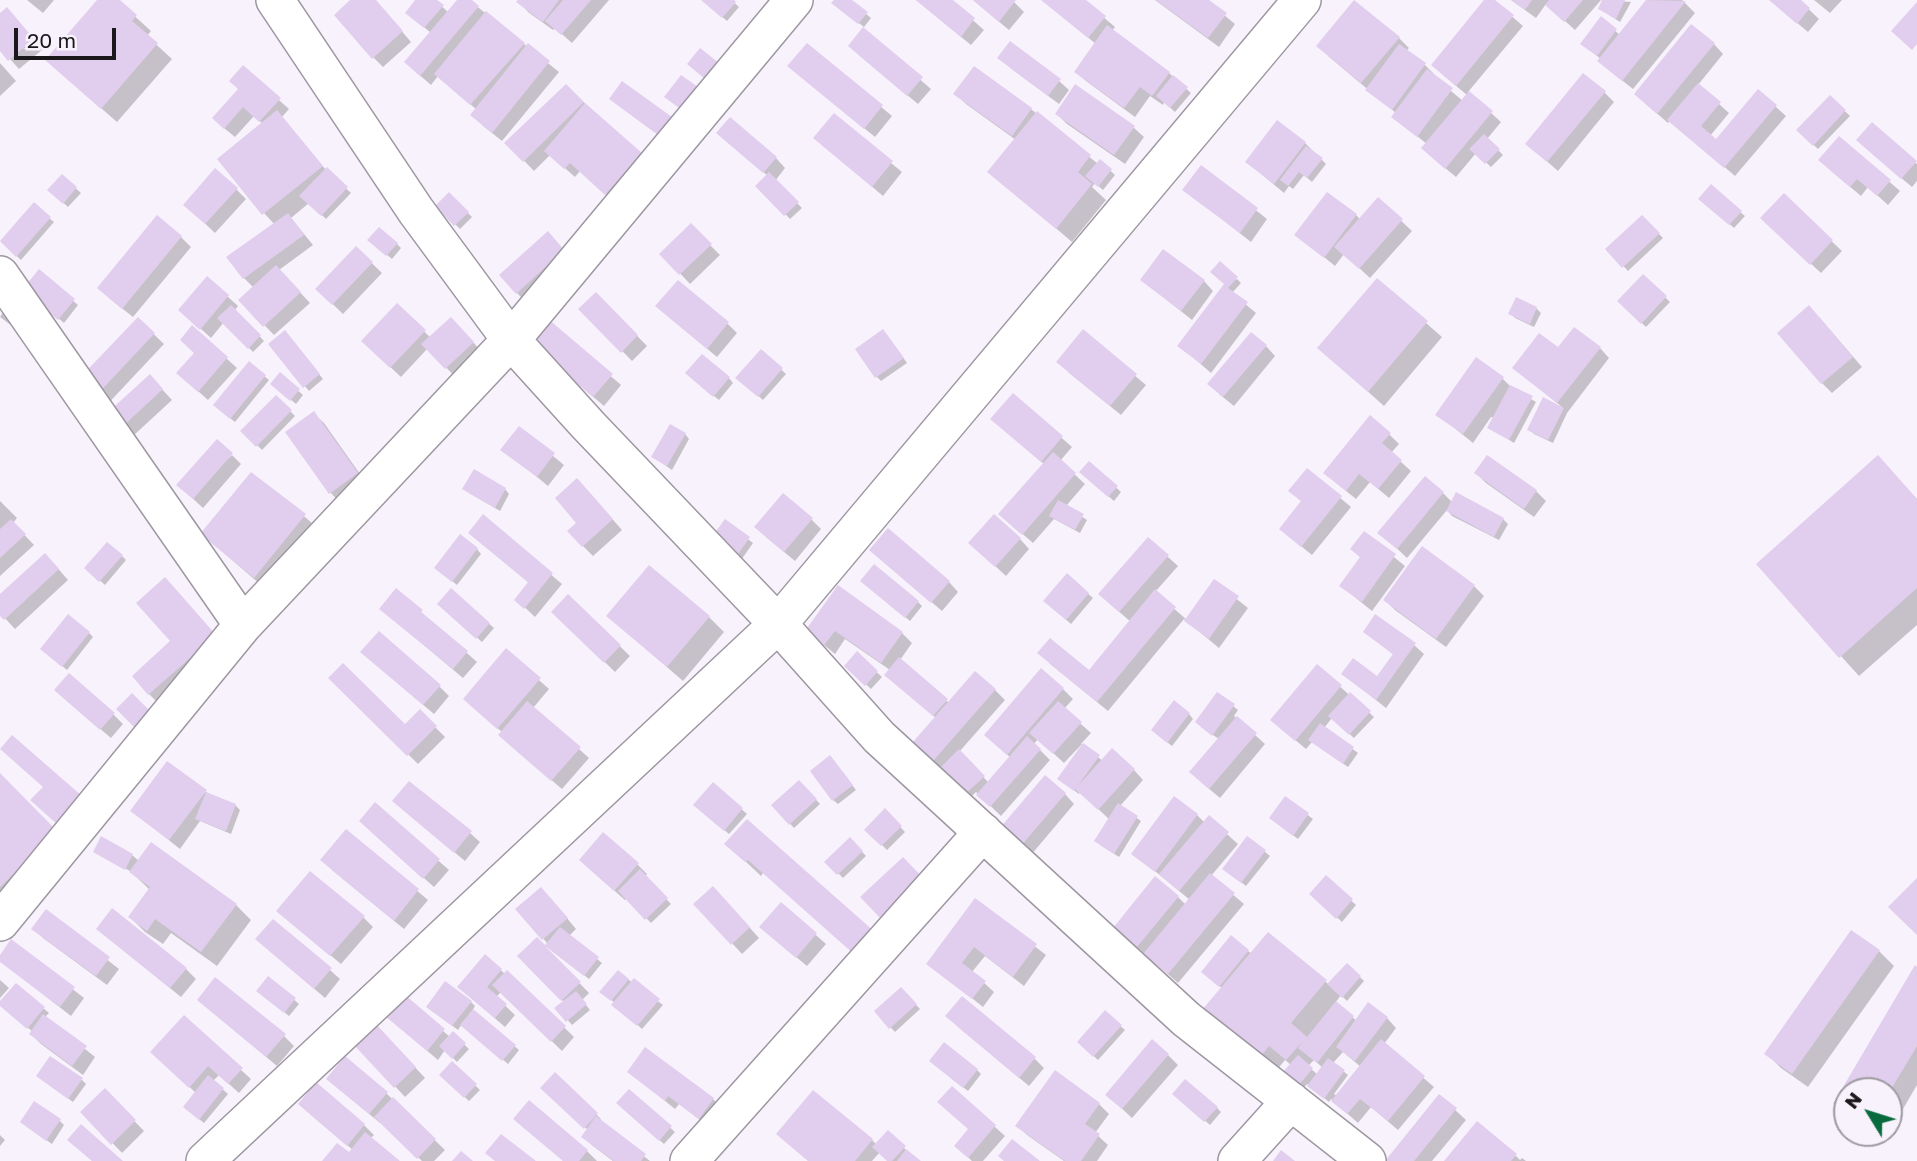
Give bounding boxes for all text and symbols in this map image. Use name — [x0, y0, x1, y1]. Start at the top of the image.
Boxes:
scale bar — [18, 14, 119, 58]
text: 20 m — [27, 27, 76, 53]
north arrow — [1833, 1077, 1903, 1147]
text: N — [1839, 1087, 1866, 1113]

